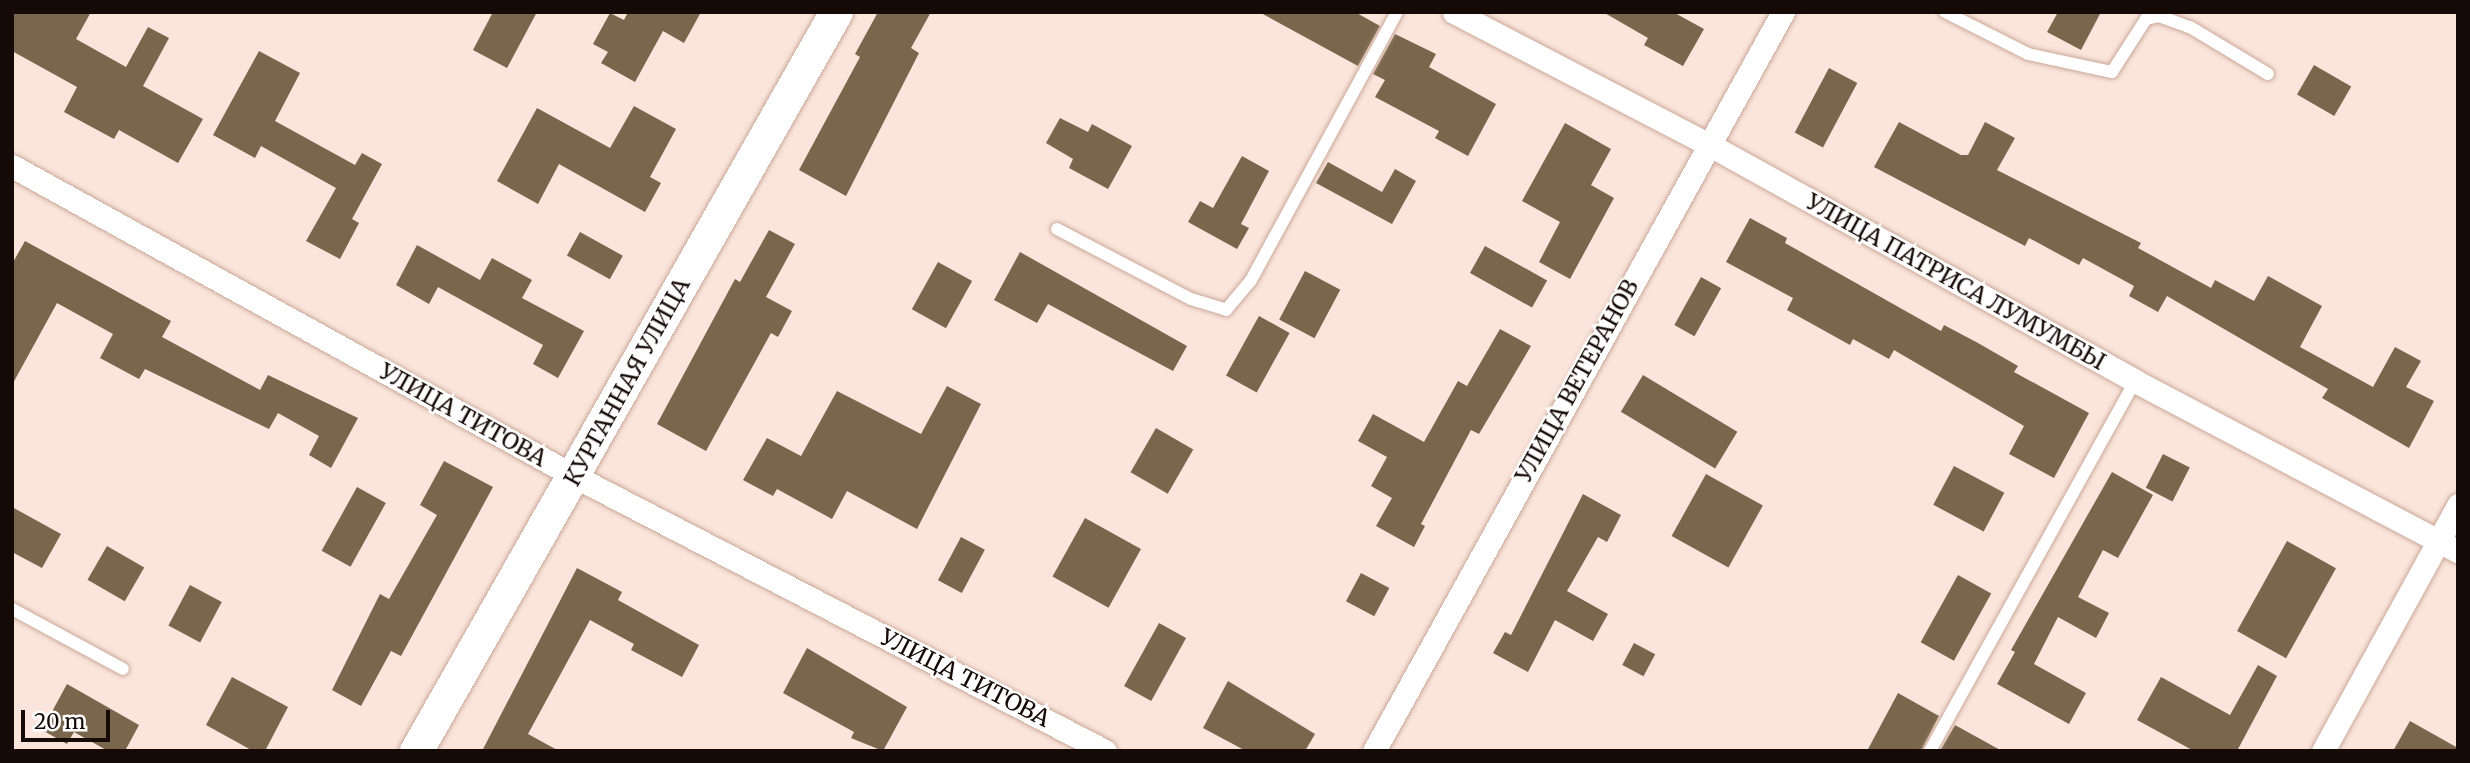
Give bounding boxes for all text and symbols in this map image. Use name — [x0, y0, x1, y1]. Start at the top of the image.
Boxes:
street label: УЛИЦА ПАТРИСА ЛУМУМБЫ — [1801, 188, 2111, 376]
street label: КУРГАННАЯ УЛИЦА — [558, 273, 696, 491]
street label: УЛИЦА ВЕТЕРАНОВ — [1510, 275, 1644, 487]
street label: УЛИЦА ТИТОВА — [375, 358, 551, 472]
street label: УЛИЦА ТИТОВА — [875, 623, 1055, 733]
scale bar — [24, 696, 114, 740]
text: 20 m — [34, 708, 85, 735]

